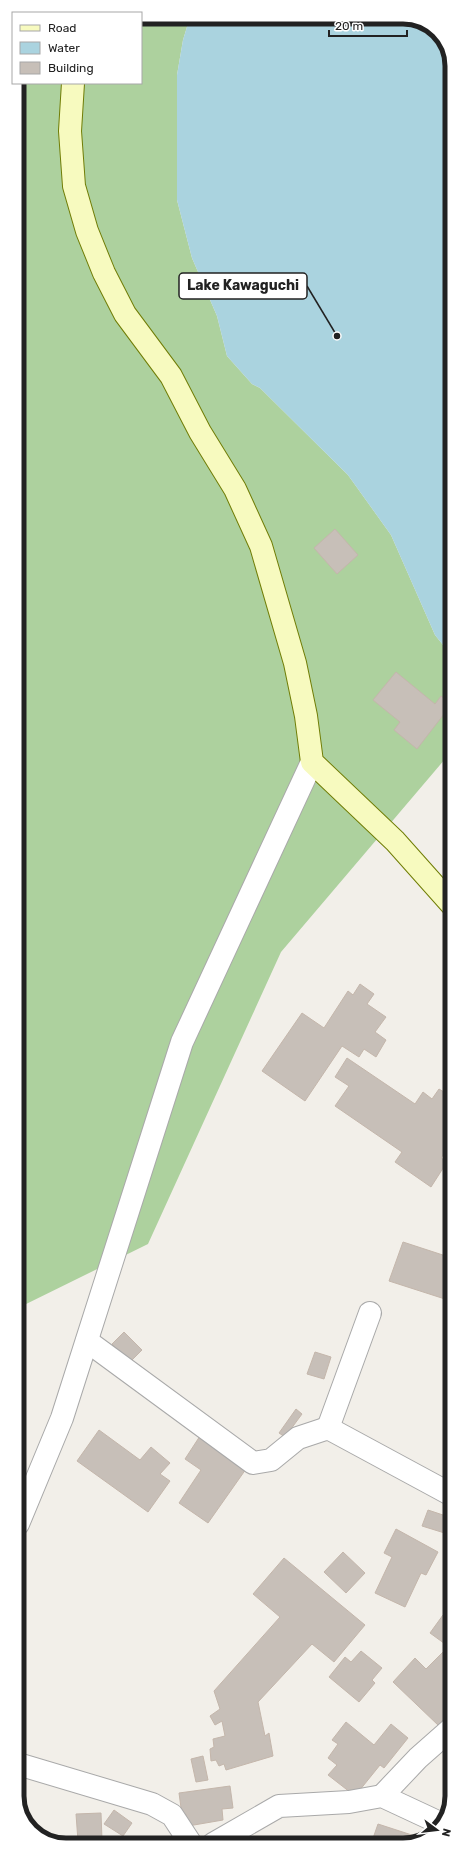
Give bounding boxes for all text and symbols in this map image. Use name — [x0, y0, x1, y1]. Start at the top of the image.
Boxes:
legend — [12, 12, 142, 84]
scale bar — [329, 12, 407, 38]
text: 20 m — [335, 19, 363, 33]
text: Road — [48, 21, 76, 35]
text: Water — [48, 41, 80, 55]
text: Building — [48, 61, 94, 75]
callout: Lake Kawaguchi — [179, 273, 307, 299]
text: Lake Kawaguchi — [187, 277, 299, 294]
north arrow — [417, 1810, 457, 1850]
text: N — [439, 1827, 453, 1838]

